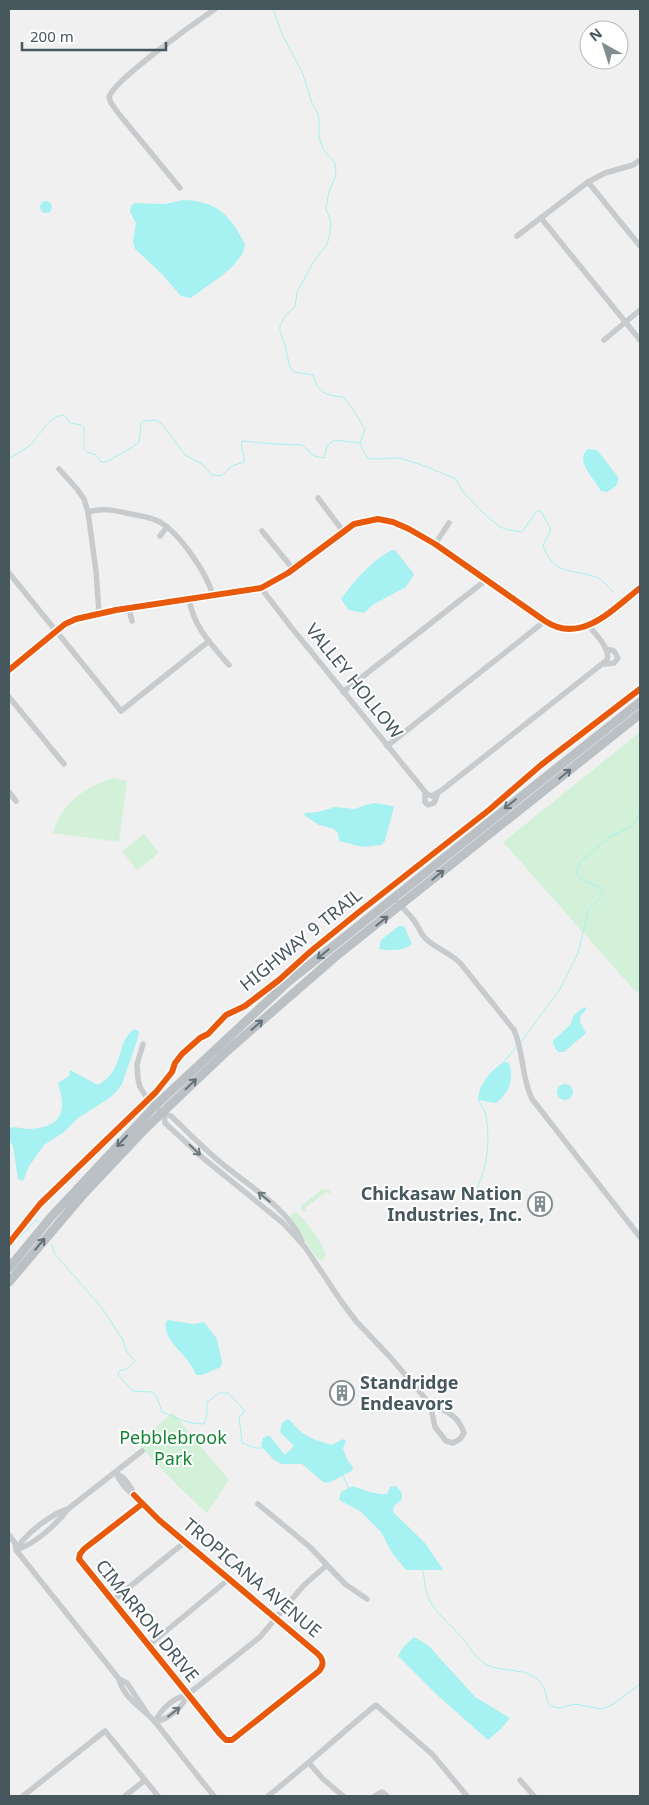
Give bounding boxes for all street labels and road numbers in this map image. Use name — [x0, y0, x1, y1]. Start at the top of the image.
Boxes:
street label: VALLEY HOLLOW — [301, 618, 409, 743]
street label: HIGHWAY 9 TRAIL — [234, 883, 366, 996]
street label: TROPICANA AVENUE — [178, 1512, 327, 1642]
street label: CIMARRON DRIVE — [91, 1554, 205, 1687]

